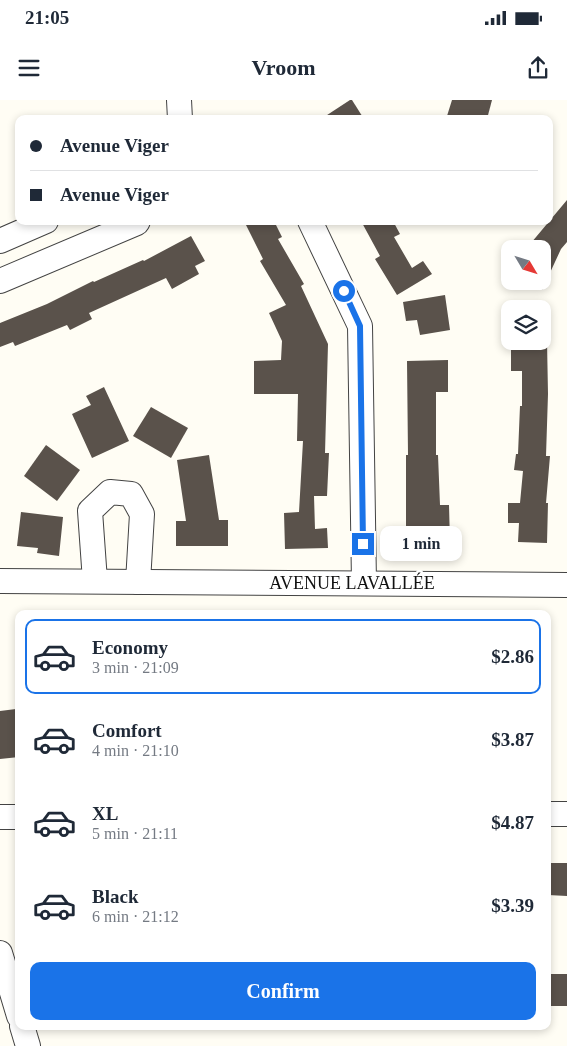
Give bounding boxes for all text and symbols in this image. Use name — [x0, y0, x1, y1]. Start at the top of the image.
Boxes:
text: 21:05 — [25, 7, 69, 28]
icon: menu — [15, 54, 43, 82]
icon: share — [524, 54, 552, 82]
text: Vroom — [252, 55, 315, 80]
text: Avenue Viger — [60, 135, 169, 156]
text: Avenue Viger — [60, 184, 169, 205]
north arrow — [501, 240, 551, 290]
map controls — [501, 240, 551, 350]
route start — [333, 280, 355, 302]
button: layers — [501, 300, 551, 350]
callout: 1 min — [380, 526, 463, 562]
route end — [352, 533, 374, 555]
text: 1 min — [402, 535, 440, 552]
street label: AVENUE LAVALLÉE — [269, 572, 435, 593]
icon: car — [32, 634, 77, 679]
text: Economy — [92, 637, 168, 658]
text: $2.86 — [491, 646, 534, 667]
text: 3 min · 21:09 — [92, 659, 179, 676]
icon: car — [32, 717, 77, 762]
text: Comfort — [92, 720, 162, 741]
text: $3.87 — [491, 729, 534, 750]
text: 4 min · 21:10 — [92, 742, 179, 759]
icon: car — [32, 800, 77, 845]
text: XL — [92, 803, 118, 824]
text: $4.87 — [491, 812, 534, 833]
text: 5 min · 21:11 — [92, 825, 178, 842]
icon: car — [32, 883, 77, 928]
text: Black — [92, 886, 138, 907]
text: $3.39 — [491, 895, 534, 916]
text: 6 min · 21:12 — [92, 908, 179, 925]
button: Confirm — [30, 962, 536, 1020]

